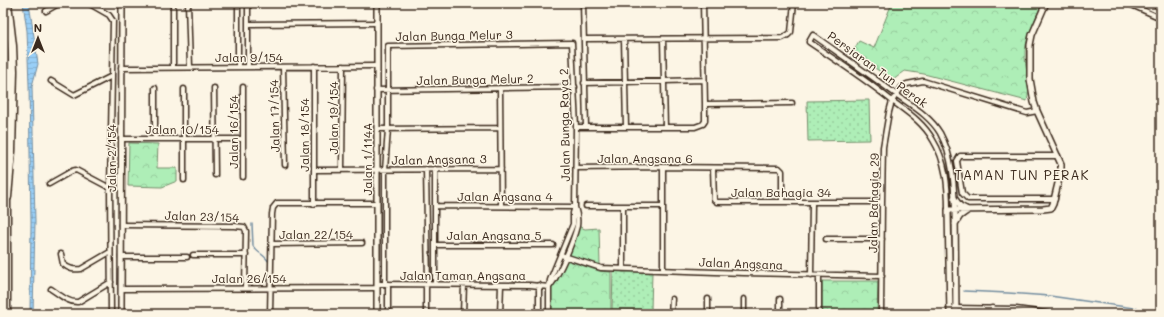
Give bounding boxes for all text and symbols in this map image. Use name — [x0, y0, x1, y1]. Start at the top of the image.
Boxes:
north arrow — [18, 18, 58, 58]
text: N — [34, 20, 42, 35]
street label: Jalan Bunga Melur 3 — [395, 26, 513, 44]
street label: Persiaran Tun Perak — [825, 27, 931, 111]
street label: Jalan 9/154 — [215, 49, 283, 65]
street label: Jalan Bunga Raya 2 — [555, 68, 573, 182]
street label: Jalan Bunga Melur 2 — [416, 70, 534, 88]
street label: Jalan 17/154 — [265, 79, 283, 153]
street label: Jalan 19/154 — [325, 81, 341, 155]
street label: Jalan 16/154 — [225, 95, 241, 169]
street label: Jalan 18/154 — [296, 98, 312, 172]
street label: Jalan 10/154 — [145, 121, 219, 137]
street label: Jalan 1/114A — [359, 123, 375, 195]
street label: Jalan 2/154 — [103, 124, 119, 192]
street label: Jalan Angsana 3 — [391, 150, 487, 168]
street label: Jalan Angsana 6 — [597, 150, 693, 166]
street label: Jalan Bahagia 29 — [864, 153, 882, 253]
district label: TAMAN TUN PERAK — [955, 166, 1089, 183]
street label: Jalan Bahagia 34 — [731, 184, 831, 200]
street label: Jalan Angsana 4 — [457, 188, 553, 204]
street label: Jalan 23/154 — [165, 207, 239, 225]
street label: Jalan 22/154 — [279, 226, 353, 242]
street label: Jalan Angsana 5 — [446, 227, 542, 243]
street label: Jalan Angsana — [699, 254, 783, 272]
street label: Jalan Taman Angsana — [400, 267, 526, 283]
street label: Jalan 26/154 — [212, 270, 286, 286]

